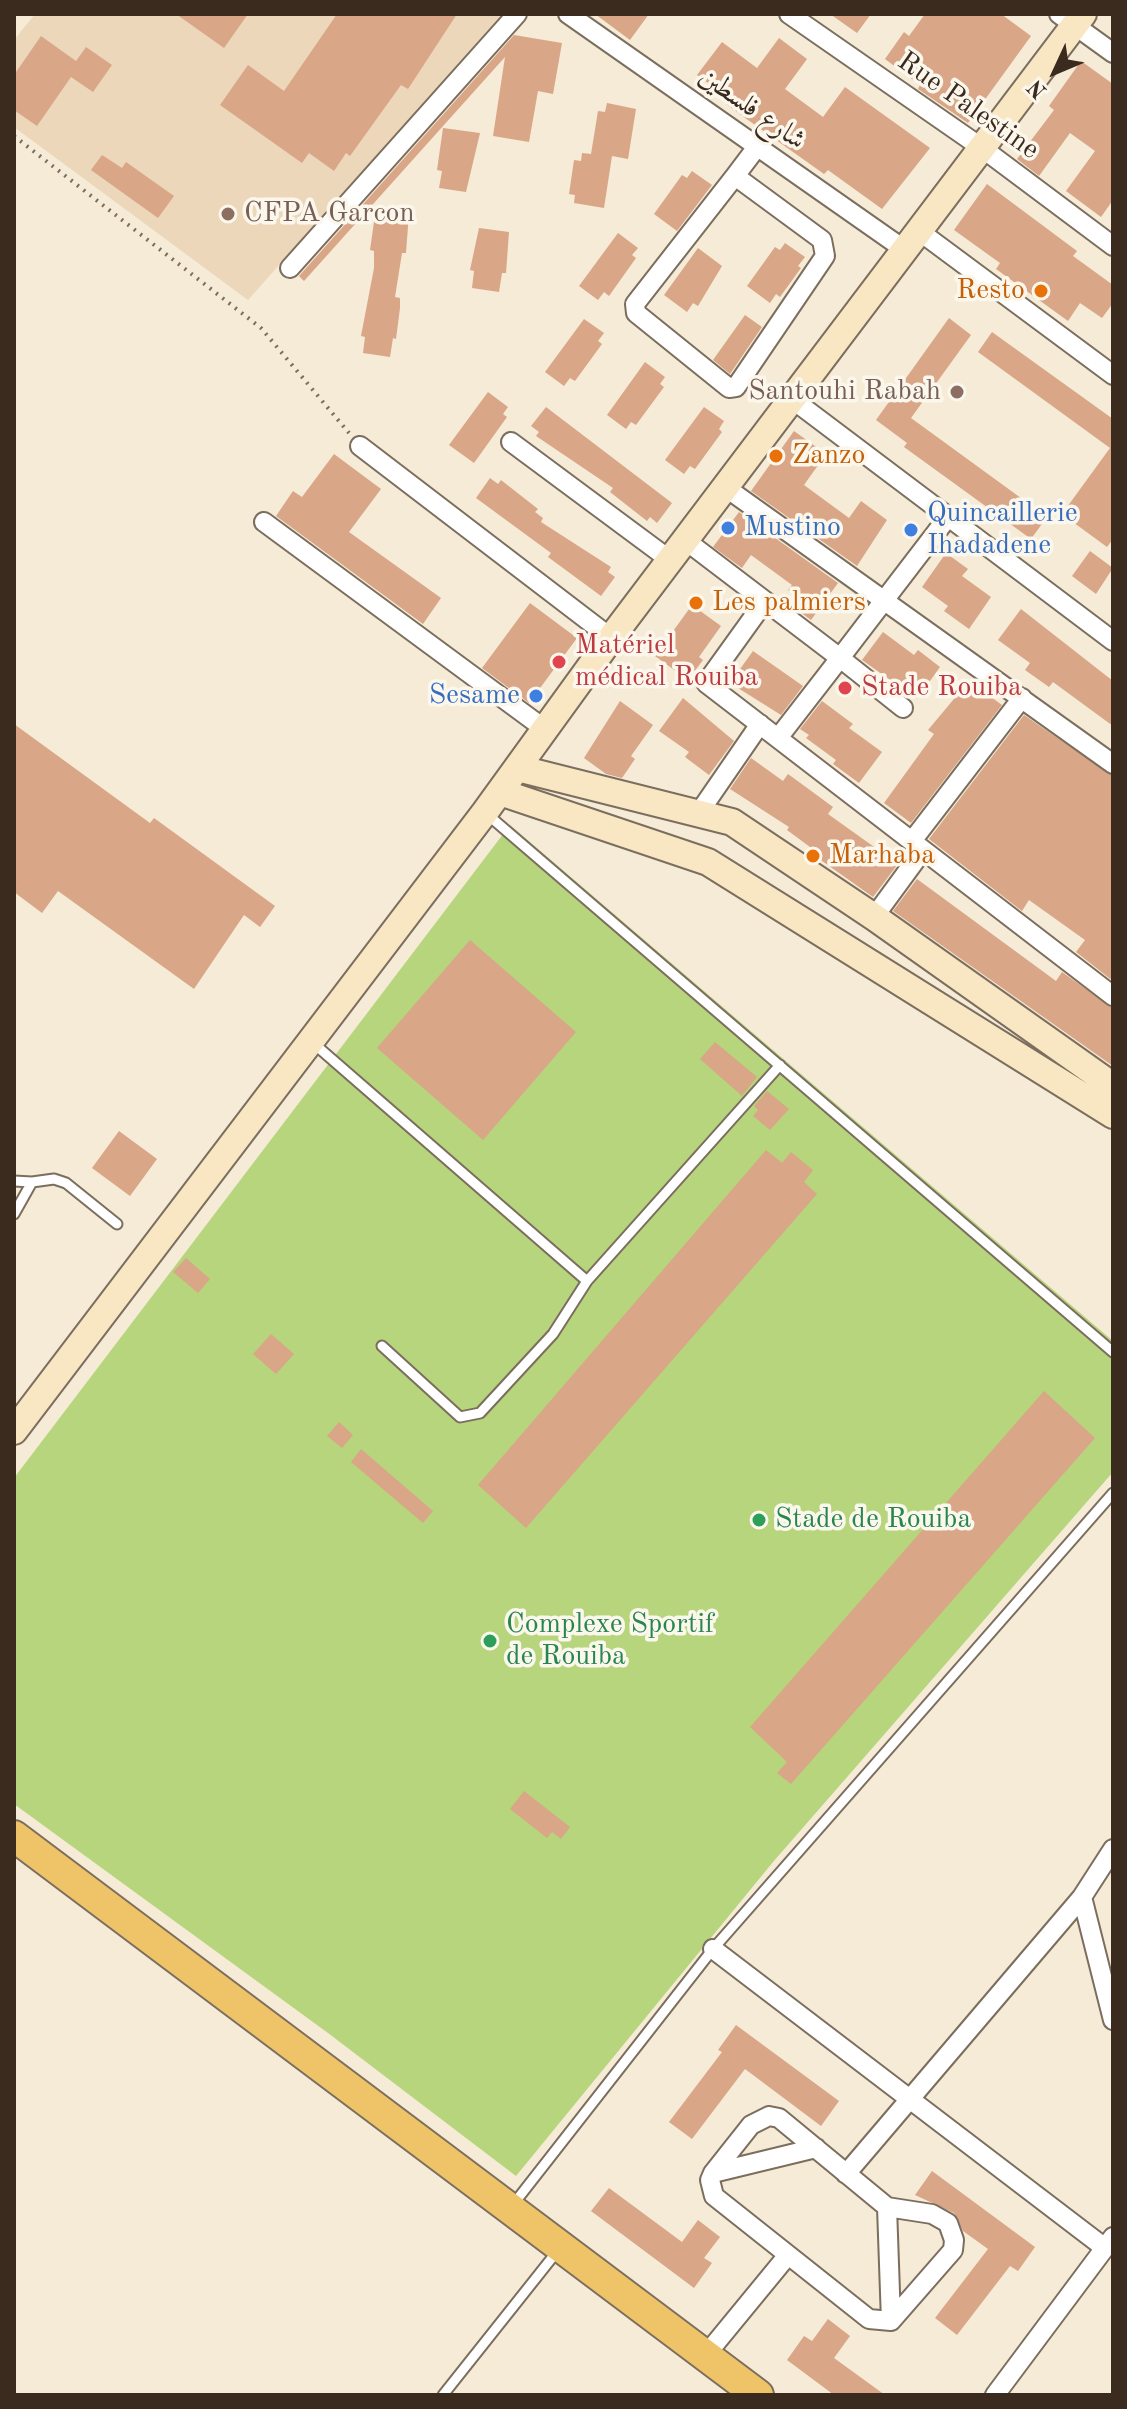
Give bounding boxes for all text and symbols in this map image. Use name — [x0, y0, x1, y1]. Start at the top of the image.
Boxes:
north arrow — [1015, 32, 1095, 112]
street label: Rue Palestine — [891, 45, 1045, 167]
street label: شارع فلسطين — [692, 60, 812, 158]
text: N — [1024, 75, 1051, 102]
place label: CFPA Garcon — [244, 197, 415, 231]
marker: CFPA Garcon — [219, 205, 237, 223]
place label: Resto — [956, 274, 1025, 308]
marker: Resto — [1032, 282, 1050, 300]
place label: Santouhi Rabah — [748, 375, 941, 409]
marker: Santouhi Rabah — [948, 383, 966, 401]
place label: Zanzo — [792, 439, 865, 473]
marker: Zanzo — [767, 447, 785, 465]
place label: Quincaillerie Ihadadene — [927, 497, 1078, 563]
place label: Mustino — [744, 511, 841, 545]
marker: Mustino — [719, 519, 737, 537]
marker: Quincaillerie Ihadadene — [902, 521, 920, 539]
place label: Les palmiers — [712, 586, 866, 620]
marker: Les palmiers — [687, 594, 705, 612]
place label: Matériel médical Rouiba — [575, 629, 758, 695]
marker: Matériel médical Rouiba — [550, 653, 568, 671]
place label: Stade Rouiba — [861, 671, 1022, 705]
place label: Sesame — [429, 679, 520, 713]
marker: Stade Rouiba — [836, 679, 854, 697]
marker: Sesame — [527, 687, 545, 705]
place label: Marhaba — [829, 839, 935, 873]
marker: Marhaba — [804, 847, 822, 865]
place label: Stade de Rouiba — [775, 1503, 971, 1537]
marker: Stade de Rouiba — [750, 1511, 768, 1529]
place label: Complexe Sportif de Rouiba — [506, 1608, 714, 1674]
marker: Complexe Sportif de Rouiba — [481, 1632, 499, 1650]

